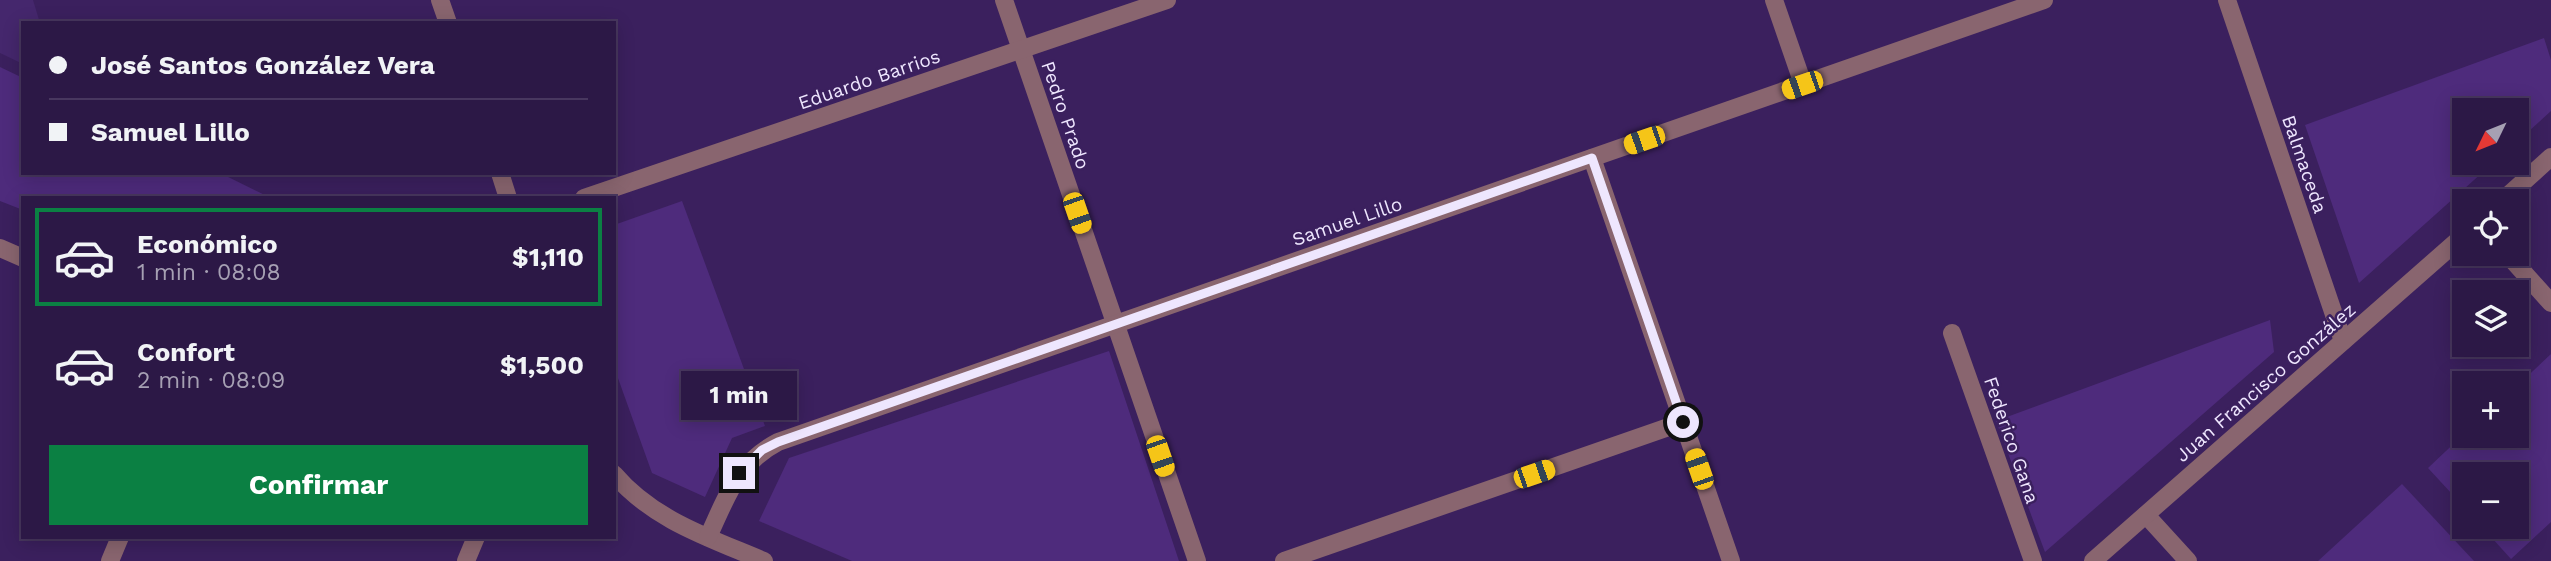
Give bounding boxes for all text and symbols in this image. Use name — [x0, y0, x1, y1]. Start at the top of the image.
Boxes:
street label: Eduardo Barrios — [795, 44, 943, 115]
text: José Santos González Vera — [91, 50, 435, 80]
street label: Pedro Prado — [1036, 58, 1095, 172]
car — [1779, 68, 1826, 102]
north arrow — [2452, 98, 2529, 175]
map controls — [2452, 98, 2529, 539]
street label: Balmaceda — [2277, 112, 2332, 216]
text: Samuel Lillo — [91, 117, 250, 147]
car — [1621, 123, 1668, 157]
button: locate — [2452, 189, 2529, 266]
car — [1061, 190, 1094, 236]
street label: Samuel Lillo — [1289, 192, 1405, 251]
icon: car — [53, 226, 116, 289]
text: Económico — [137, 229, 278, 259]
text: $1,110 — [512, 242, 584, 272]
text: 1 min · 08:08 — [137, 259, 281, 286]
button: layers — [2452, 280, 2529, 357]
street label: Juan Francisco González — [2171, 298, 2360, 467]
icon: car — [53, 334, 116, 397]
text: Confort — [137, 337, 235, 367]
text: $1,500 — [500, 350, 584, 380]
text: 2 min · 08:09 — [137, 367, 285, 394]
button: + — [2452, 371, 2529, 448]
callout: 1 min — [681, 372, 797, 420]
street label: Federico Gana — [1979, 374, 2044, 507]
text: 1 min — [709, 382, 769, 409]
route start — [1667, 406, 1699, 438]
car — [1144, 433, 1177, 479]
button: Confirmar — [49, 445, 588, 525]
car — [1683, 446, 1716, 492]
route end — [723, 457, 755, 489]
car — [1511, 457, 1558, 491]
button: − — [2452, 462, 2529, 539]

